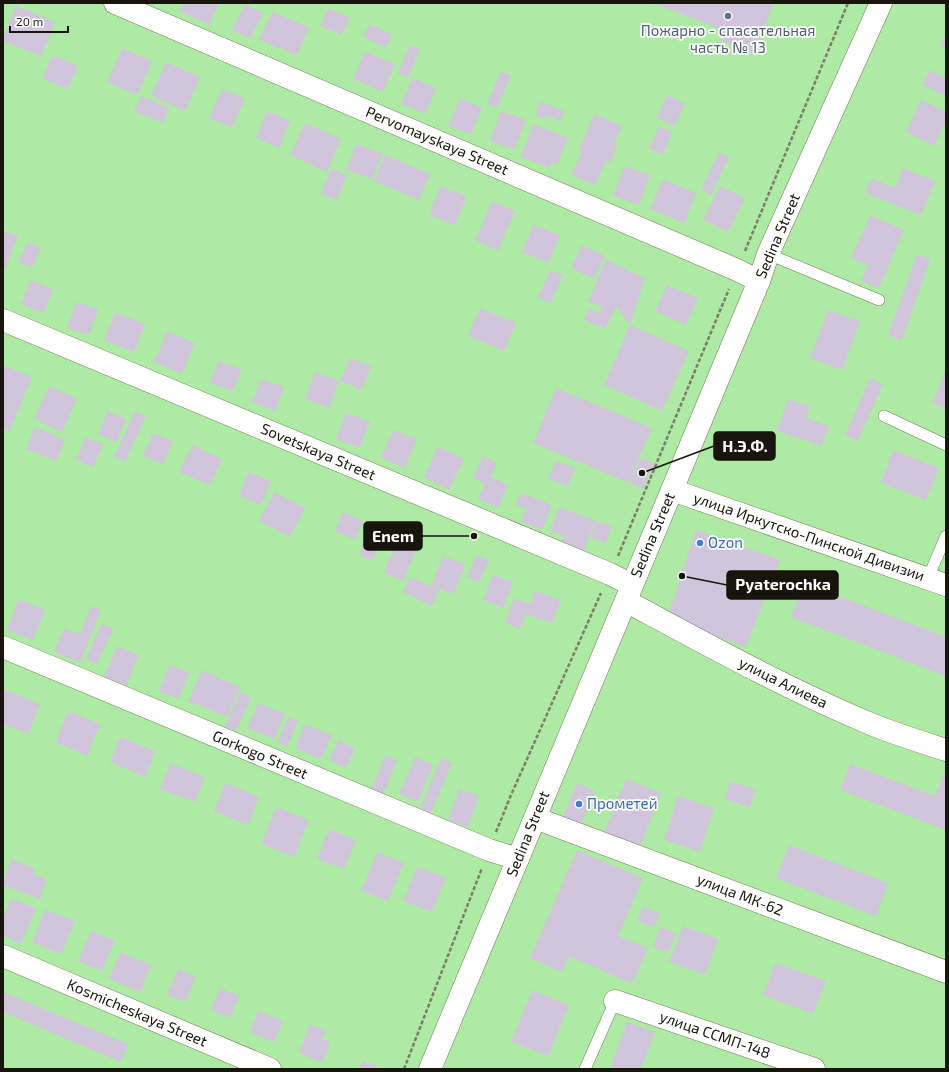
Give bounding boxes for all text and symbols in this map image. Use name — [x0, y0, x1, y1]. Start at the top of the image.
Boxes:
scale bar — [10, 8, 68, 34]
marker: Пожарно - спасательная часть № 13 — [723, 11, 733, 21]
text: 20 m — [16, 14, 43, 28]
place label: Пожарно - спасательная часть № 13 — [641, 21, 815, 56]
street label: Pervomayskaya Street — [363, 102, 512, 178]
street label: Sedina Street — [751, 190, 803, 281]
street label: Sovetskaya Street — [258, 419, 379, 484]
callout: Н.Э.Ф. — [714, 432, 775, 460]
text: Н.Э.Ф. — [722, 436, 768, 455]
street label: улица Иркутско-Пинской Дивизии — [691, 488, 927, 585]
street label: Sedina Street — [626, 489, 678, 580]
callout: Enem — [364, 522, 422, 550]
text: Enem — [372, 526, 414, 545]
place label: Ozon — [708, 533, 743, 551]
marker: Ozon — [695, 538, 705, 548]
callout: Pyaterochka — [727, 571, 838, 599]
text: Pyaterochka — [735, 574, 831, 594]
street label: улица Алиева — [736, 653, 831, 712]
street label: Gorkogo Street — [210, 726, 311, 782]
street label: Sedina Street — [502, 788, 553, 879]
place label: Прометей — [587, 794, 657, 812]
marker: Прометей — [574, 799, 584, 809]
street label: улица МК-62 — [694, 869, 786, 920]
street label: Kosmicheskaya Street — [65, 974, 210, 1050]
street label: улица ССМП-148 — [657, 1007, 773, 1062]

